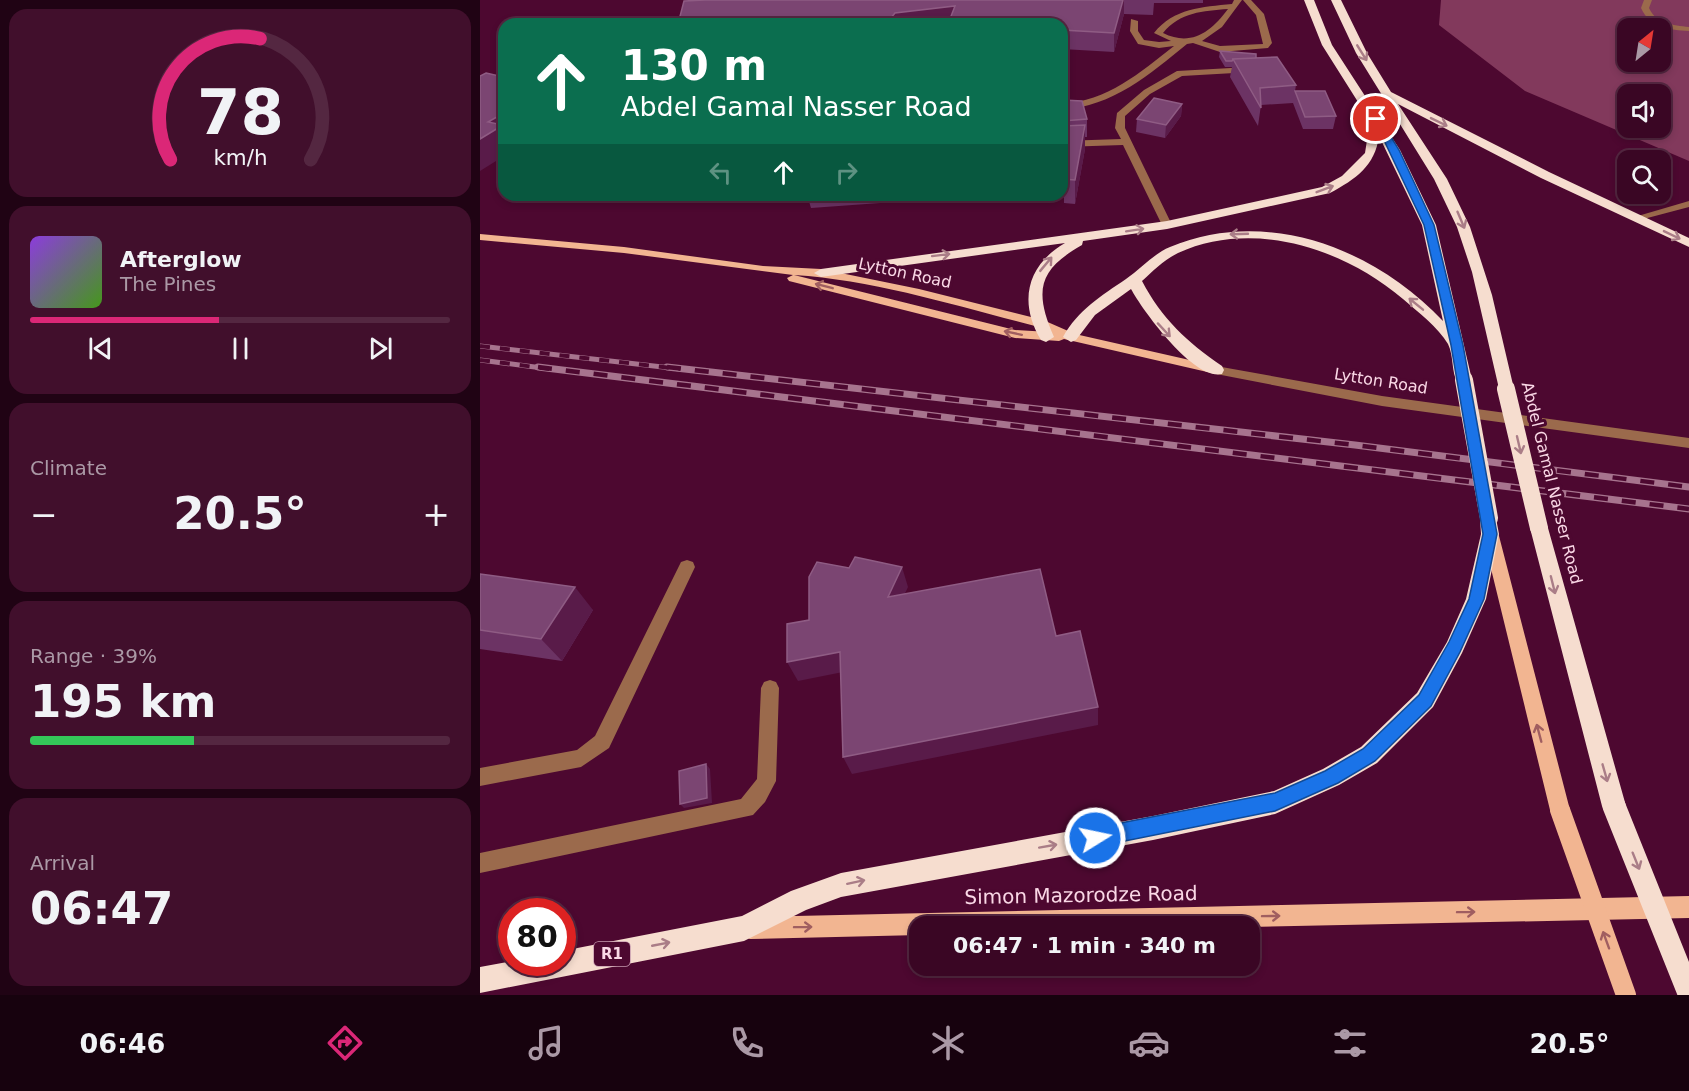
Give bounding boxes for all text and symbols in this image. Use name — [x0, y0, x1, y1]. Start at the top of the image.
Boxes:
north arrow — [1617, 18, 1671, 72]
map controls — [1617, 18, 1671, 204]
text: 130 m — [621, 41, 767, 90]
icon: ahead — [522, 42, 600, 120]
one-way arrow — [1355, 44, 1368, 61]
text: 78 — [197, 76, 283, 149]
button: sound — [1617, 84, 1671, 138]
text: Abdel Gamal Nasser Road — [621, 91, 972, 122]
pin — [1350, 93, 1401, 144]
icon: arrive — [1359, 102, 1392, 135]
one-way arrow — [1430, 117, 1448, 129]
text: km/h — [213, 145, 267, 170]
button: search — [1617, 150, 1671, 204]
icon: left — [704, 156, 737, 189]
icon: ahead — [767, 156, 800, 189]
icon: right — [830, 156, 863, 189]
one-way arrow — [1315, 182, 1334, 193]
one-way arrow — [1456, 210, 1467, 229]
one-way arrow — [1124, 224, 1144, 235]
one-way arrow — [1230, 229, 1249, 240]
one-way arrow — [1662, 229, 1680, 241]
text: Afterglow — [120, 247, 242, 272]
one-way arrow — [931, 250, 951, 261]
street label: Lytton Road — [857, 254, 953, 292]
one-way arrow — [1039, 257, 1053, 272]
text: The Pines — [120, 272, 216, 296]
one-way arrow — [814, 280, 834, 291]
one-way arrow — [1408, 297, 1424, 310]
one-way arrow — [1157, 322, 1171, 337]
one-way arrow — [1003, 327, 1023, 338]
icon: previous — [84, 332, 117, 365]
icon: pause — [224, 332, 257, 365]
icon: next — [364, 332, 397, 365]
street label: Lytton Road — [1333, 364, 1429, 398]
street label: Abdel Gamal Nasser Road — [1518, 380, 1586, 586]
one-way arrow — [1514, 436, 1526, 455]
text: Climate — [30, 456, 107, 480]
text: 20.5° — [173, 487, 307, 540]
text: − — [30, 495, 58, 534]
text: + — [422, 495, 450, 534]
one-way arrow — [1548, 575, 1560, 594]
text: Range · 39% — [30, 644, 157, 668]
text: 195 km — [30, 675, 216, 728]
one-way arrow — [1533, 724, 1545, 743]
one-way arrow — [1599, 763, 1611, 782]
position arrow — [1063, 806, 1127, 870]
one-way arrow — [1038, 840, 1057, 851]
text: Arrival — [30, 851, 95, 875]
one-way arrow — [1631, 851, 1642, 869]
one-way arrow — [846, 876, 866, 887]
street label: Simon Mazorodze Road — [964, 881, 1198, 909]
text: 06:47 — [30, 882, 173, 935]
speed limit sign: 80 — [498, 898, 576, 976]
one-way arrow — [1455, 906, 1475, 918]
one-way arrow — [1260, 910, 1280, 922]
one-way arrow — [792, 921, 812, 933]
one-way arrow — [1600, 931, 1611, 950]
text: 06:47 · 1 min · 340 m — [953, 933, 1216, 958]
one-way arrow — [651, 938, 670, 949]
road number: R1 — [594, 942, 630, 966]
icon: directions — [324, 1022, 366, 1064]
icon: music — [525, 1022, 567, 1064]
icon: phone — [726, 1022, 768, 1064]
icon: climate — [927, 1022, 969, 1064]
icon: car — [1128, 1022, 1170, 1064]
icon: filters — [1329, 1022, 1371, 1064]
text: 06:46 — [79, 1028, 165, 1059]
text: 20.5° — [1529, 1028, 1610, 1059]

